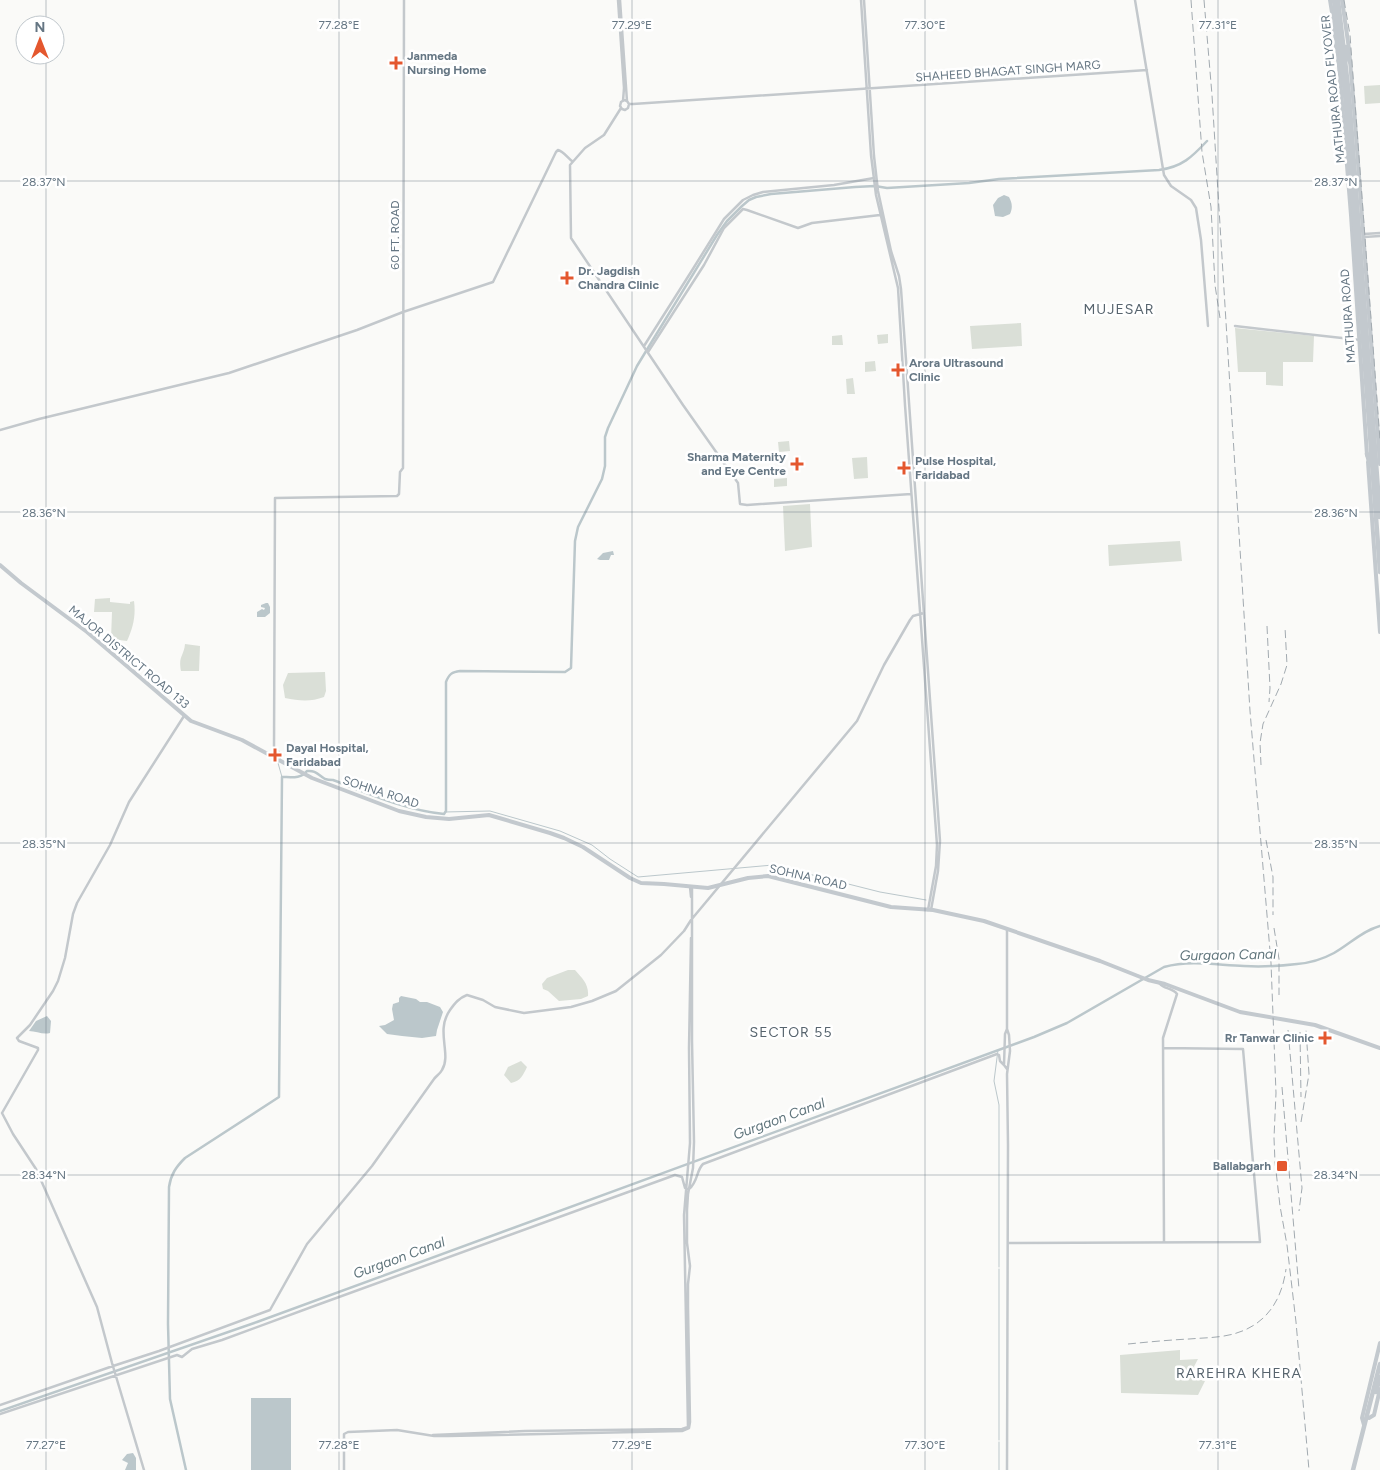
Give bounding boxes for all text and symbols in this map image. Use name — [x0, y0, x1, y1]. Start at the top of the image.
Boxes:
street label: MATHURA ROAD FLYOVER — [1318, 14, 1348, 164]
north arrow — [15, 15, 65, 65]
text: 77.28°E — [319, 18, 360, 32]
text: 77.29°E — [612, 18, 652, 32]
text: 77.30°E — [904, 18, 946, 32]
text: 77.31°E — [1199, 18, 1237, 32]
text: N — [35, 19, 45, 36]
place label: Janmeda Nursing Home — [407, 49, 487, 77]
marker: Janmeda Nursing Home — [389, 56, 403, 70]
street label: SHAHEED BHAGAT SINGH MARG — [915, 58, 1101, 84]
text: 28.37°N — [22, 175, 66, 189]
text: 28.37°N — [1314, 175, 1358, 189]
street label: 60 FT. ROAD — [388, 200, 402, 270]
place label: Dr. Jagdish Chandra Clinic — [578, 264, 659, 292]
street label: MATHURA ROAD — [1338, 269, 1358, 363]
marker: Dr. Jagdish Chandra Clinic — [560, 271, 574, 285]
district label: MUJESAR — [1083, 301, 1155, 318]
place label: Arora Ultrasound Clinic — [909, 356, 1003, 384]
marker: Arora Ultrasound Clinic — [891, 363, 905, 377]
place label: Sharma Maternity and Eye Centre — [687, 450, 786, 478]
place label: Pulse Hospital, Faridabad — [915, 454, 996, 482]
marker: Sharma Maternity and Eye Centre — [790, 457, 804, 471]
marker: Pulse Hospital, Faridabad — [897, 461, 911, 475]
text: 28.36°N — [22, 506, 66, 520]
text: 28.36°N — [1314, 506, 1358, 520]
street label: MAJOR DISTRICT ROAD 133 — [66, 602, 192, 712]
place label: Dayal Hospital, Faridabad — [286, 741, 369, 769]
marker: Dayal Hospital, Faridabad — [268, 748, 282, 762]
street label: SOHNA ROAD — [341, 773, 421, 811]
text: 28.35°N — [22, 837, 66, 851]
text: 28.35°N — [1314, 837, 1358, 851]
street label: SOHNA ROAD — [768, 861, 848, 893]
water label: Gurgaon Canal — [1180, 946, 1277, 964]
district label: SECTOR 55 — [750, 1024, 832, 1041]
place label: Rr Tanwar Clinic — [1225, 1031, 1314, 1045]
marker: Rr Tanwar Clinic — [1318, 1031, 1332, 1045]
water label: Gurgaon Canal — [731, 1094, 828, 1143]
place label: Ballabgarh — [1213, 1159, 1271, 1173]
marker: Ballabgarh — [1275, 1159, 1289, 1173]
text: 28.34°N — [22, 1168, 66, 1182]
text: 28.34°N — [1314, 1168, 1358, 1182]
water label: Gurgaon Canal — [351, 1233, 448, 1282]
district label: RAREHRA KHERA — [1176, 1365, 1302, 1382]
text: 77.27°E — [26, 1438, 66, 1452]
text: 77.28°E — [319, 1438, 360, 1452]
text: 77.29°E — [612, 1438, 652, 1452]
text: 77.30°E — [904, 1438, 946, 1452]
text: 77.31°E — [1199, 1438, 1237, 1452]

